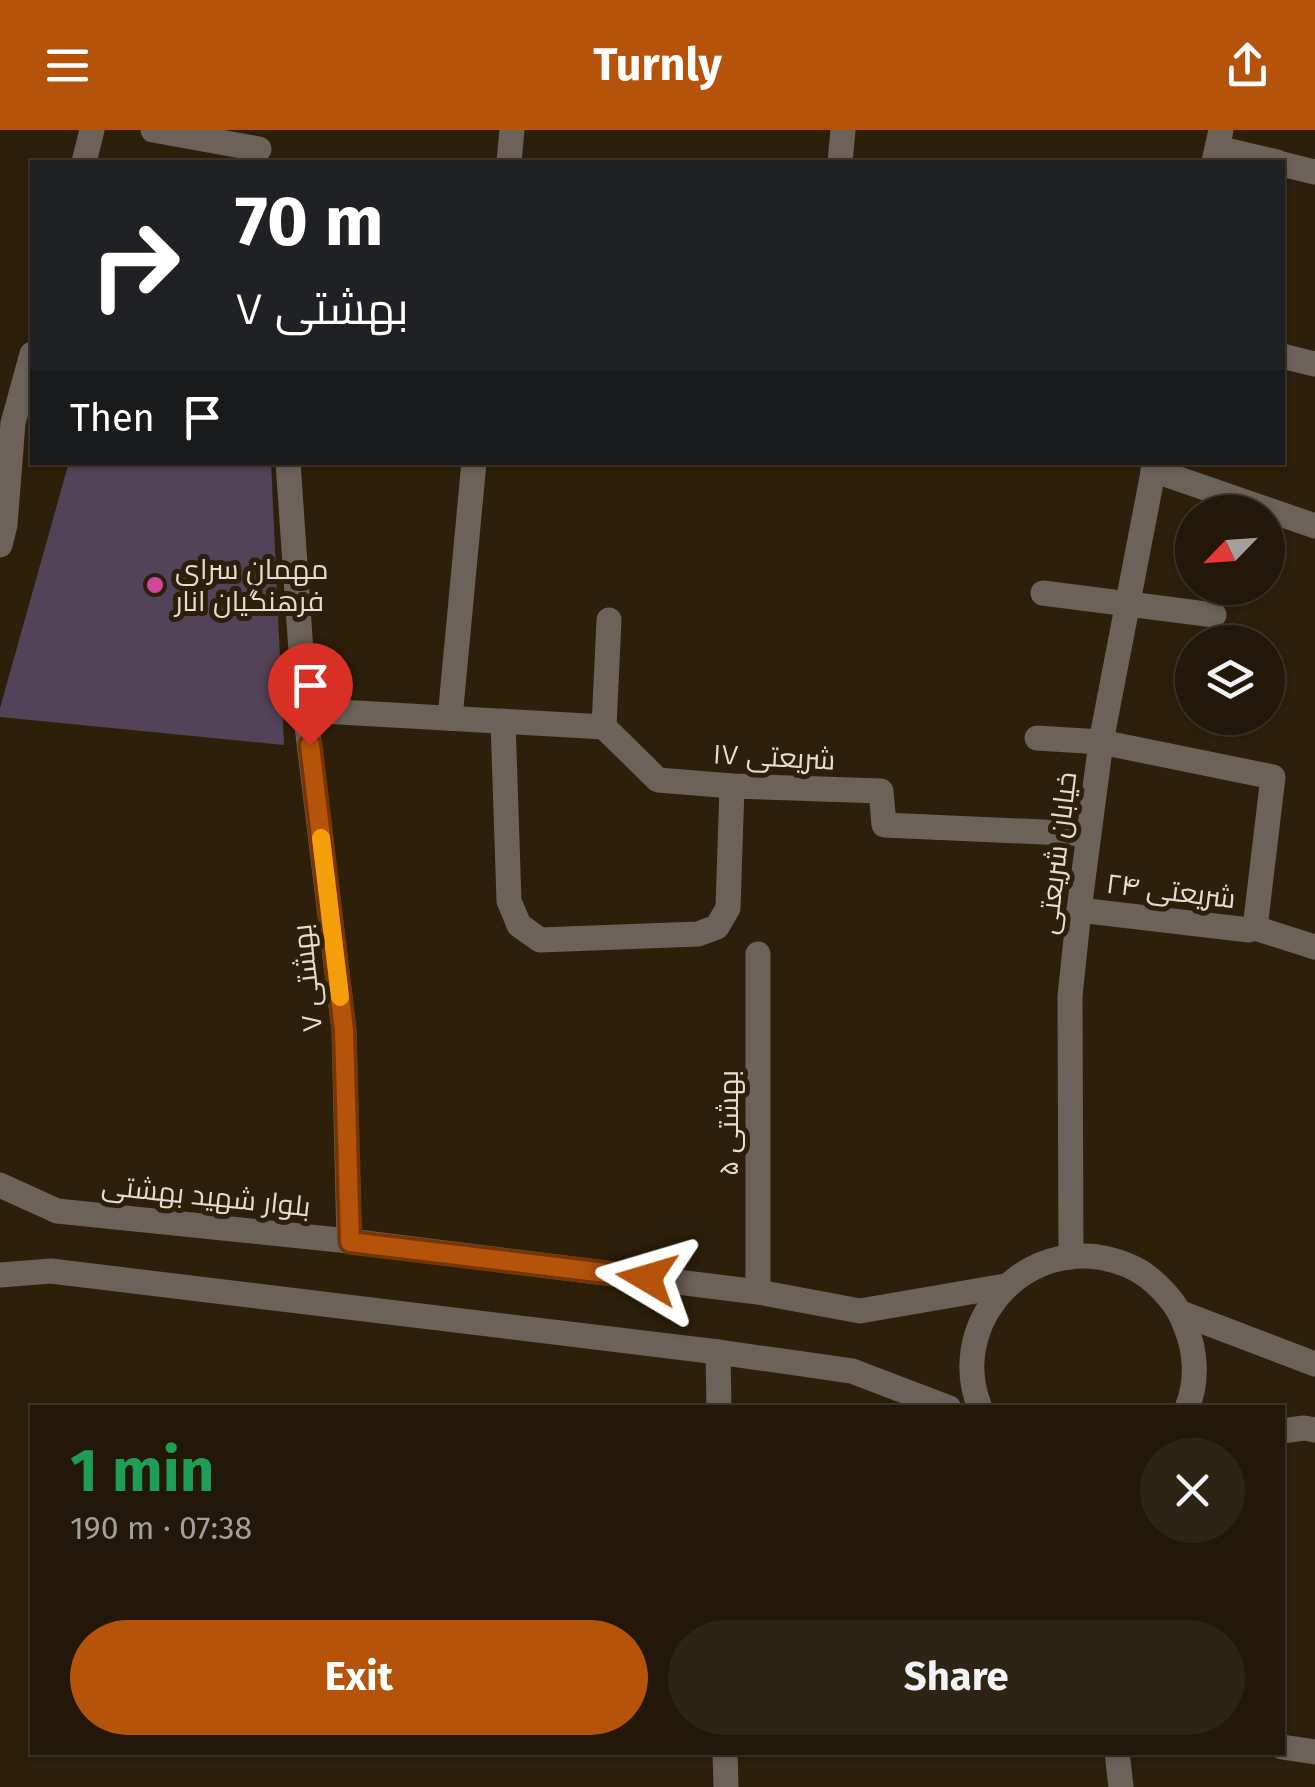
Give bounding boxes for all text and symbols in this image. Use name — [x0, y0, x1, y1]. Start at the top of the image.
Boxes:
icon: menu — [40, 38, 95, 93]
text: Turnly — [593, 38, 722, 92]
icon: share — [1220, 38, 1275, 93]
text: 70 m — [235, 180, 384, 264]
icon: right — [70, 200, 200, 330]
text: بهشتی ۷ — [235, 282, 408, 336]
icon: arrive — [175, 390, 230, 445]
text: Then — [70, 395, 155, 441]
north arrow — [1175, 495, 1285, 605]
map controls — [1175, 495, 1285, 735]
place label: مهمان سرای فرهنگیان انار — [173, 553, 328, 618]
marker: مهمان سرای فرهنگیان انار — [144, 574, 166, 596]
button: layers — [1175, 625, 1285, 735]
pin — [268, 643, 353, 746]
icon: arrive — [283, 658, 338, 713]
street label: شریعتی ۱۷ — [712, 737, 836, 777]
street label: خیابان شریعتی — [1031, 770, 1083, 936]
street label: شریعتی ۲۴ — [1104, 867, 1238, 915]
street label: بهشتی ۷ — [285, 923, 329, 1033]
street label: بهشتی ۵ — [712, 1070, 745, 1176]
street label: بلوار شهید بهشتی — [100, 1169, 312, 1223]
position arrow — [595, 1226, 699, 1330]
text: 1 min — [70, 1435, 214, 1507]
button: close — [1140, 1438, 1245, 1543]
text: 190 m · 07:38 — [70, 1509, 252, 1547]
button: Exit — [70, 1620, 648, 1735]
button: Share — [668, 1620, 1245, 1735]

